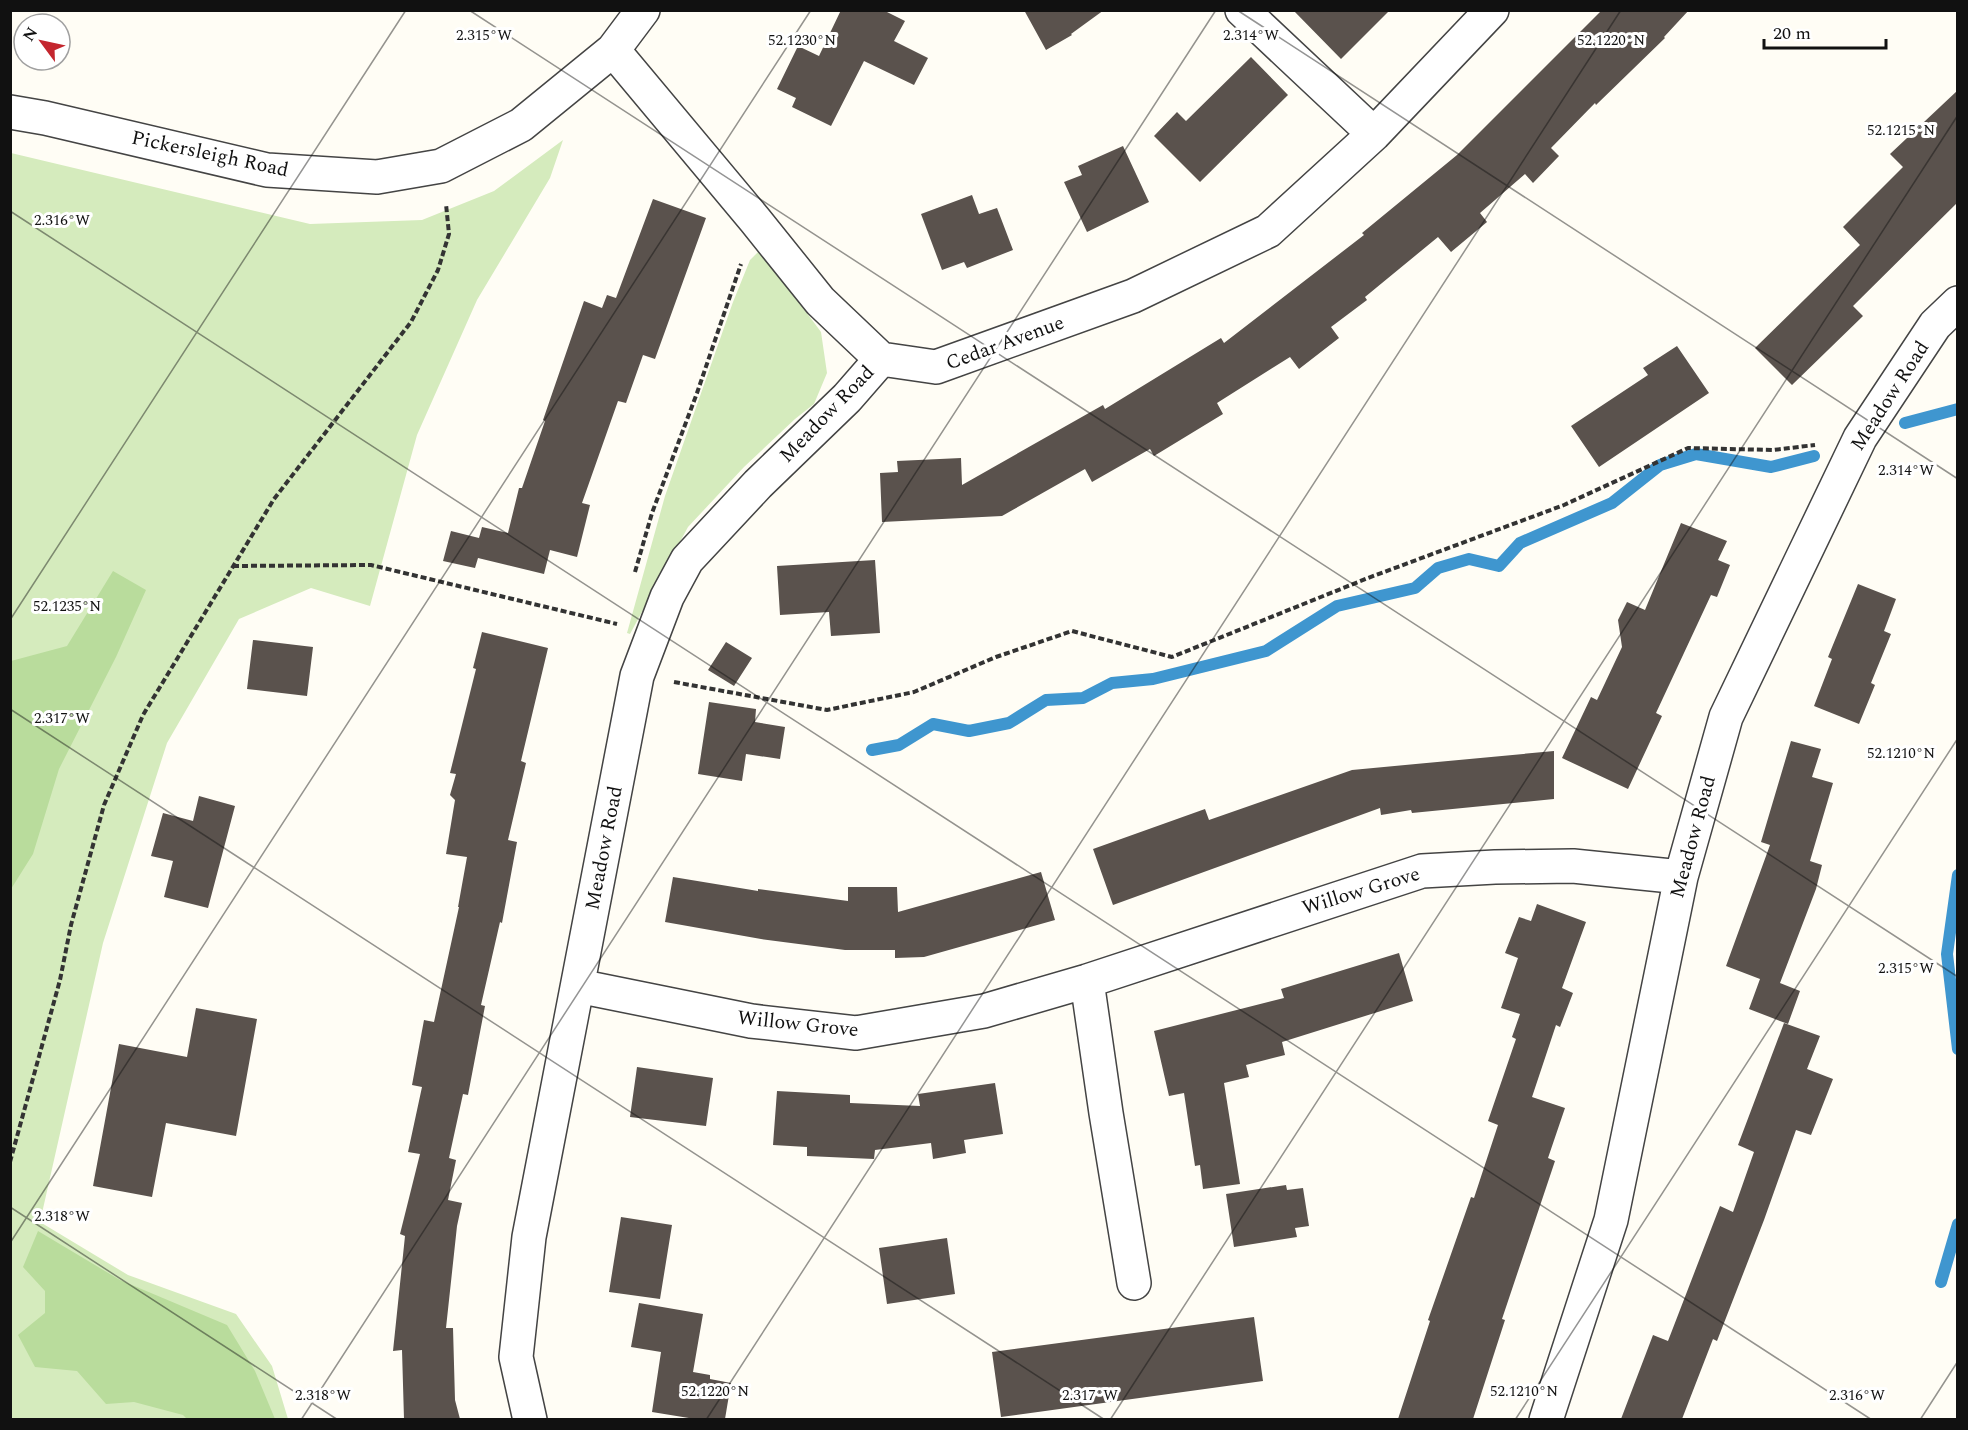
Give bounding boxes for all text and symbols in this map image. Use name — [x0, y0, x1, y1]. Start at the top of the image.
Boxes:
north arrow — [12, 12, 72, 72]
scale bar — [1764, 12, 1886, 50]
text: 20 m — [1773, 20, 1811, 47]
text: N — [17, 22, 44, 46]
text: 2.315°W — [456, 24, 512, 47]
text: 2.314°W — [1223, 24, 1279, 47]
text: 52.1230°N — [768, 29, 836, 52]
text: 52.1220°N — [1577, 29, 1645, 52]
text: 52.1215°N — [1867, 119, 1935, 142]
street label: Pickersleigh Road — [129, 123, 291, 185]
text: 2.316°W — [34, 209, 90, 232]
street label: Cedar Avenue — [942, 308, 1068, 378]
street label: Meadow Road — [1843, 335, 1937, 457]
street label: Meadow Road — [772, 358, 882, 470]
text: 2.314°W — [1878, 459, 1934, 482]
text: 52.1235°N — [33, 595, 101, 618]
text: 2.317°W — [34, 707, 90, 730]
text: 52.1210°N — [1867, 742, 1935, 765]
street label: Meadow Road — [1662, 772, 1724, 902]
street label: Meadow Road — [577, 783, 631, 913]
street label: Willow Grove — [1298, 859, 1424, 923]
text: 2.315°W — [1878, 957, 1934, 980]
street label: Willow Grove — [736, 1003, 860, 1045]
text: 2.318°W — [34, 1205, 90, 1228]
text: 52.1220°N — [681, 1380, 749, 1403]
text: 52.1210°N — [1490, 1380, 1558, 1403]
text: 2.318°W — [295, 1384, 351, 1407]
text: 2.317°W — [1062, 1384, 1118, 1407]
text: 2.316°W — [1829, 1384, 1885, 1407]

